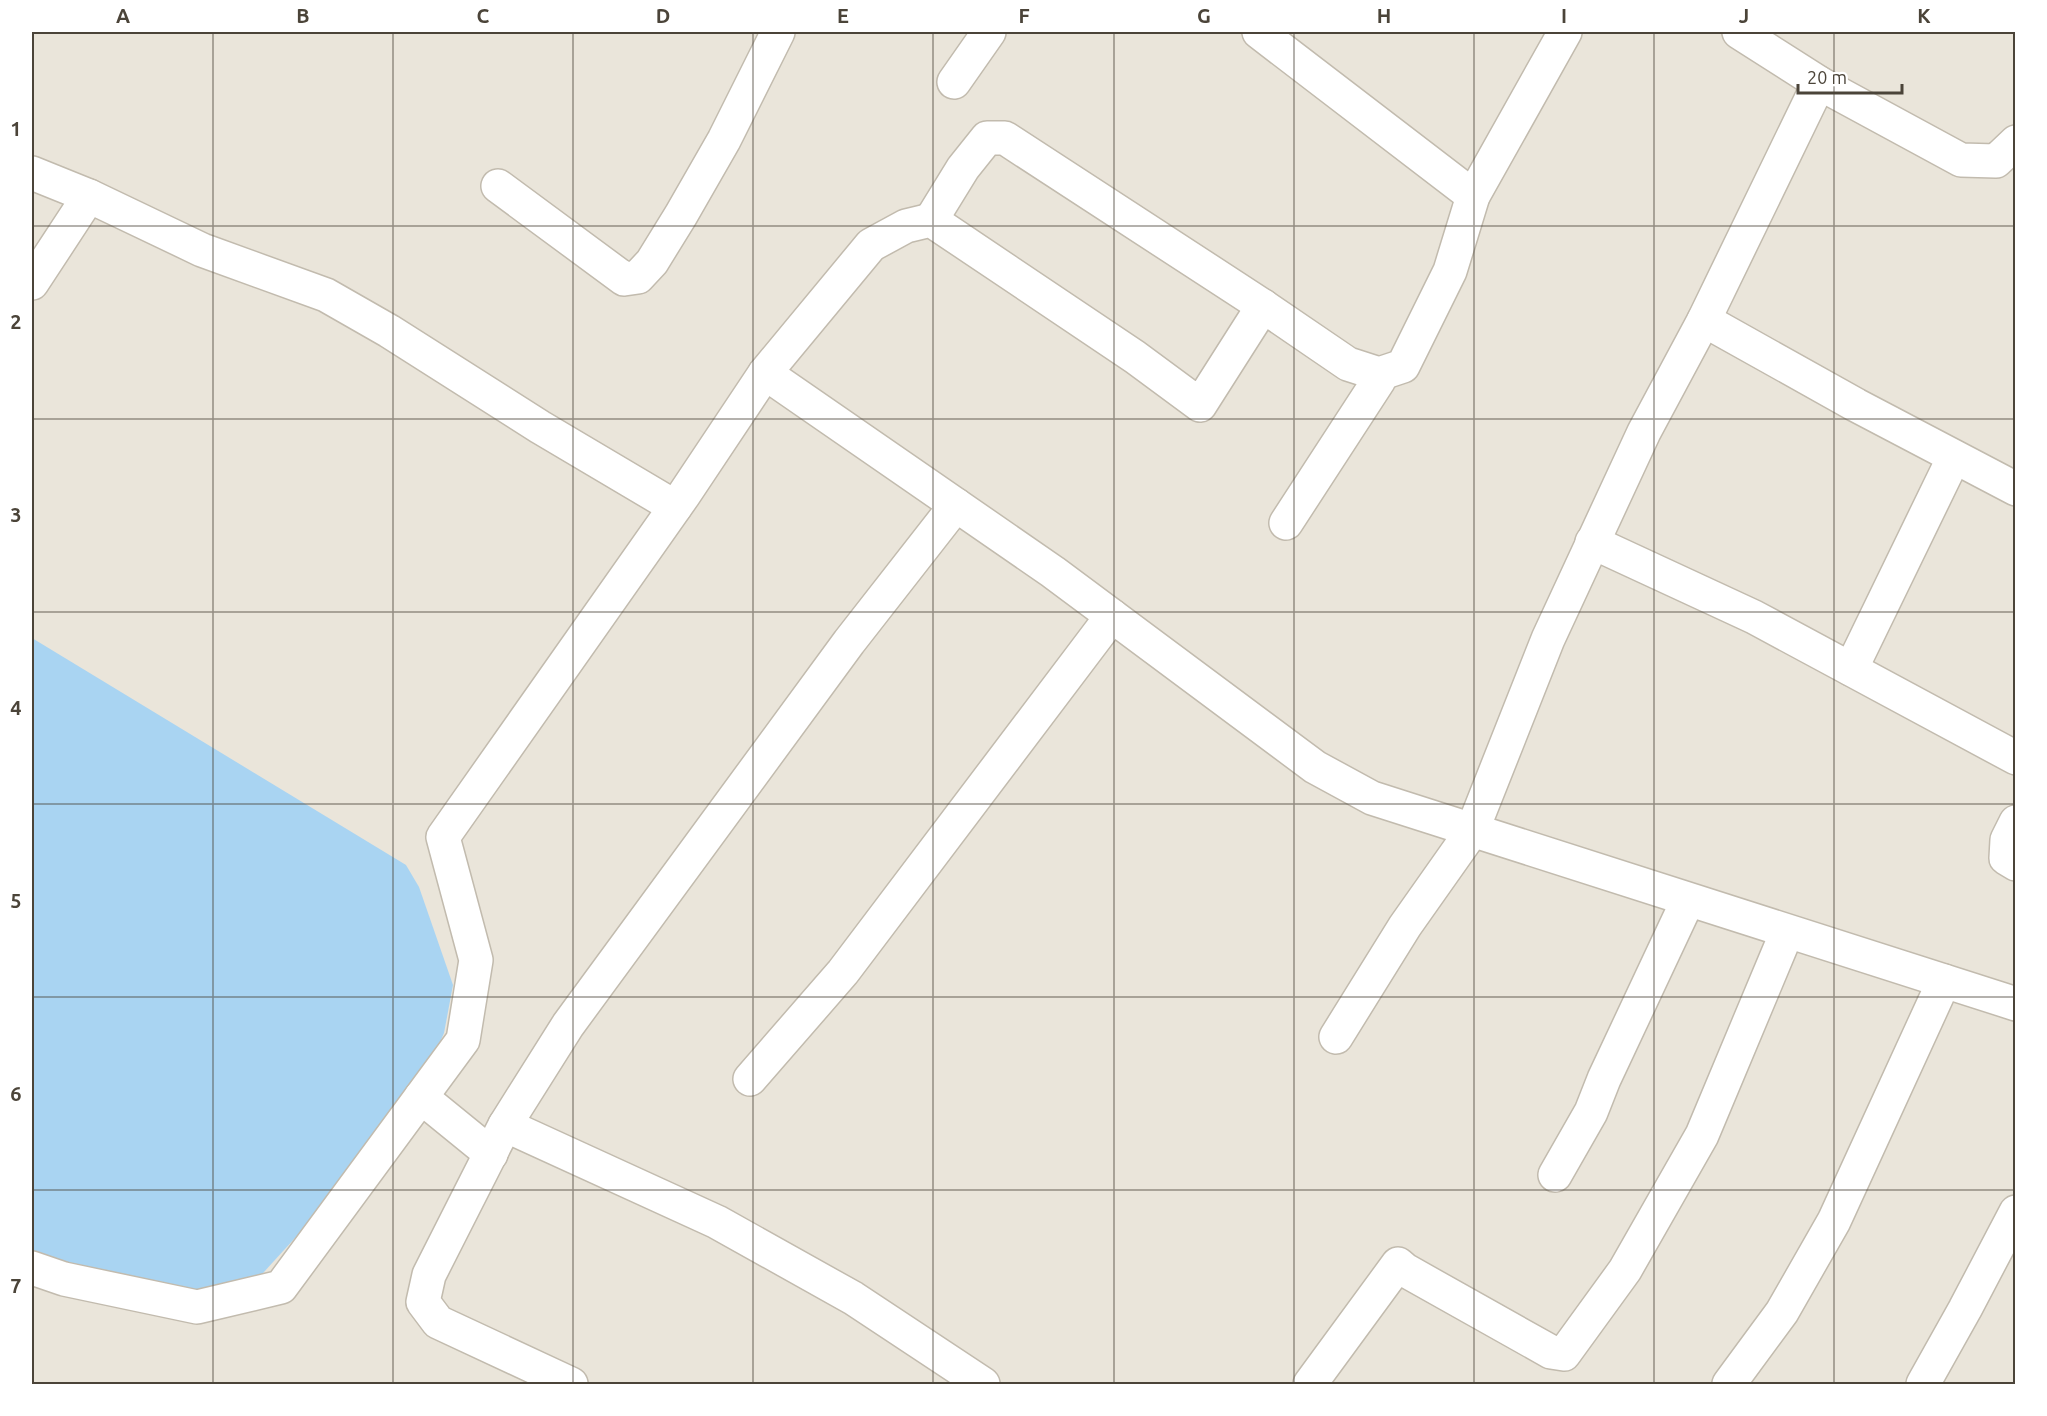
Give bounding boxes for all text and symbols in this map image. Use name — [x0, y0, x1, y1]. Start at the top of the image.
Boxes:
text: A — [116, 4, 130, 27]
text: B — [296, 4, 310, 27]
text: C — [477, 4, 490, 27]
text: D — [656, 4, 670, 27]
text: E — [837, 4, 849, 27]
text: F — [1018, 4, 1030, 27]
text: G — [1197, 4, 1211, 27]
text: H — [1377, 4, 1391, 27]
text: I — [1561, 4, 1567, 27]
text: J — [1739, 4, 1749, 27]
text: K — [1917, 4, 1931, 27]
scale bar — [1798, 57, 1902, 95]
text: 20 m — [1807, 67, 1847, 87]
text: 1 — [10, 117, 22, 140]
text: 2 — [10, 310, 22, 333]
text: 3 — [10, 503, 22, 526]
text: 4 — [10, 696, 22, 719]
text: 5 — [10, 889, 22, 912]
text: 6 — [10, 1082, 22, 1105]
text: 7 — [10, 1274, 22, 1297]

